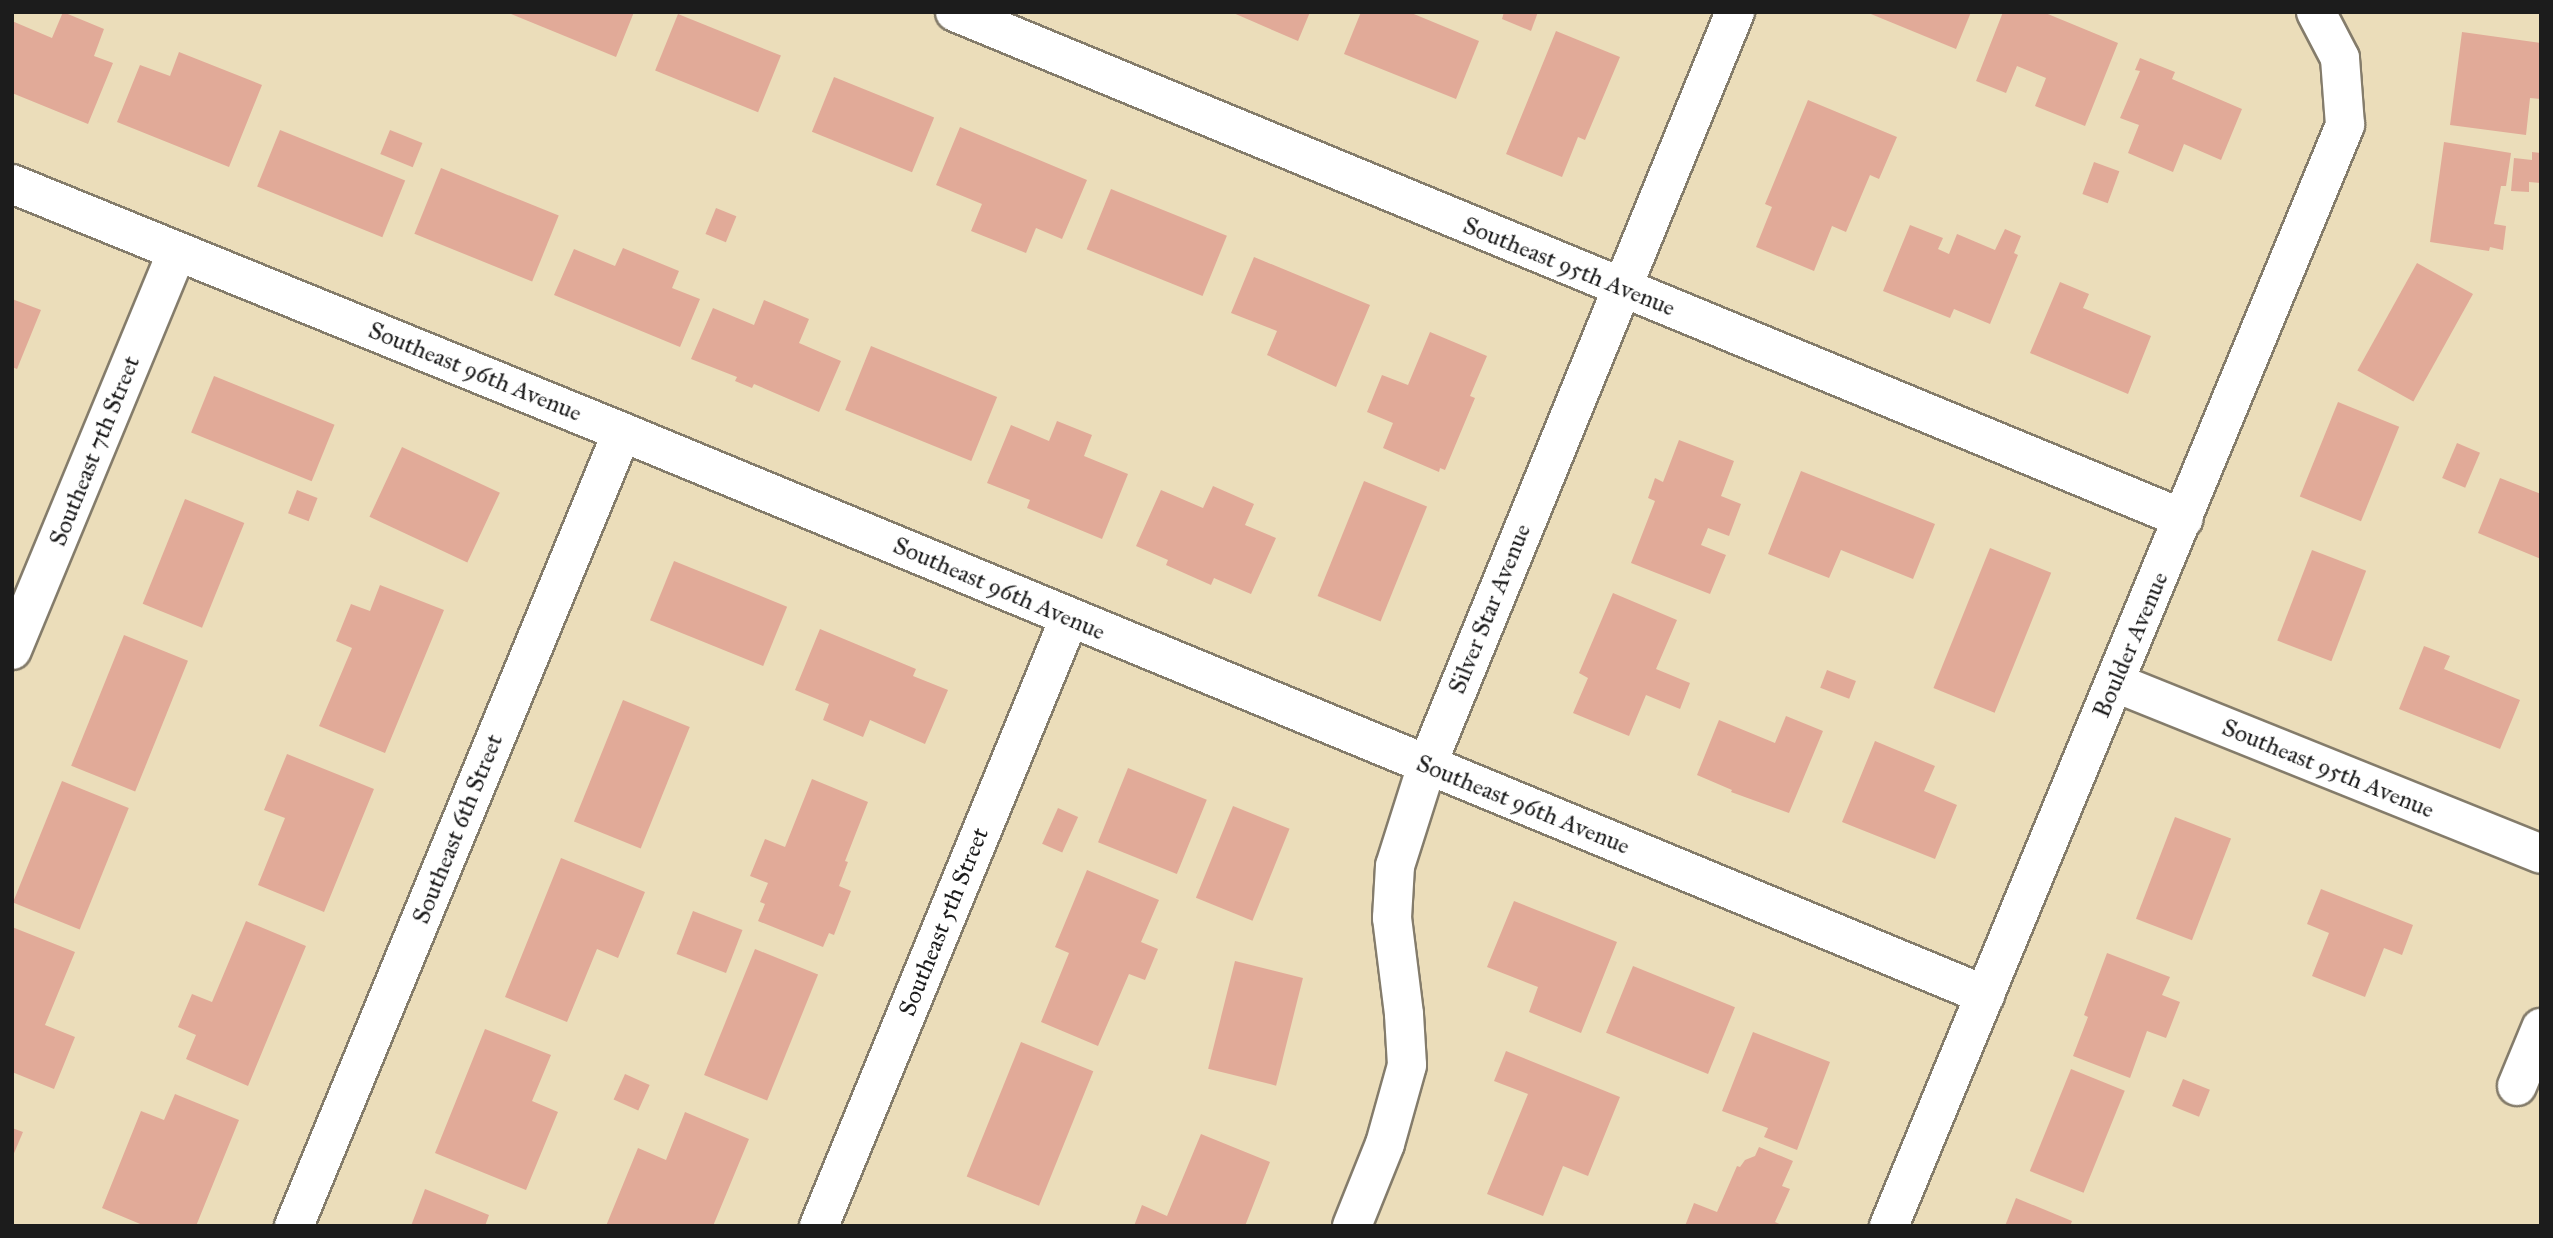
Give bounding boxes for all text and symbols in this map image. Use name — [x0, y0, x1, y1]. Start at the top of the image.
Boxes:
street label: Southeast 95th Avenue — [1459, 211, 1679, 323]
street label: Southeast 96th Avenue — [364, 316, 586, 428]
street label: Southeast 7th Street — [44, 352, 146, 550]
street label: Silver Star Avenue — [1443, 520, 1537, 698]
street label: Southeast 96th Avenue — [889, 531, 1109, 647]
street label: Boulder Avenue — [2087, 568, 2175, 722]
street label: Southeast 95th Avenue — [2218, 713, 2438, 825]
street label: Southeast 6th Street — [407, 730, 509, 928]
street label: Southeast 96th Avenue — [1412, 749, 1634, 861]
street label: Southeast 5th Street — [893, 823, 995, 1021]

